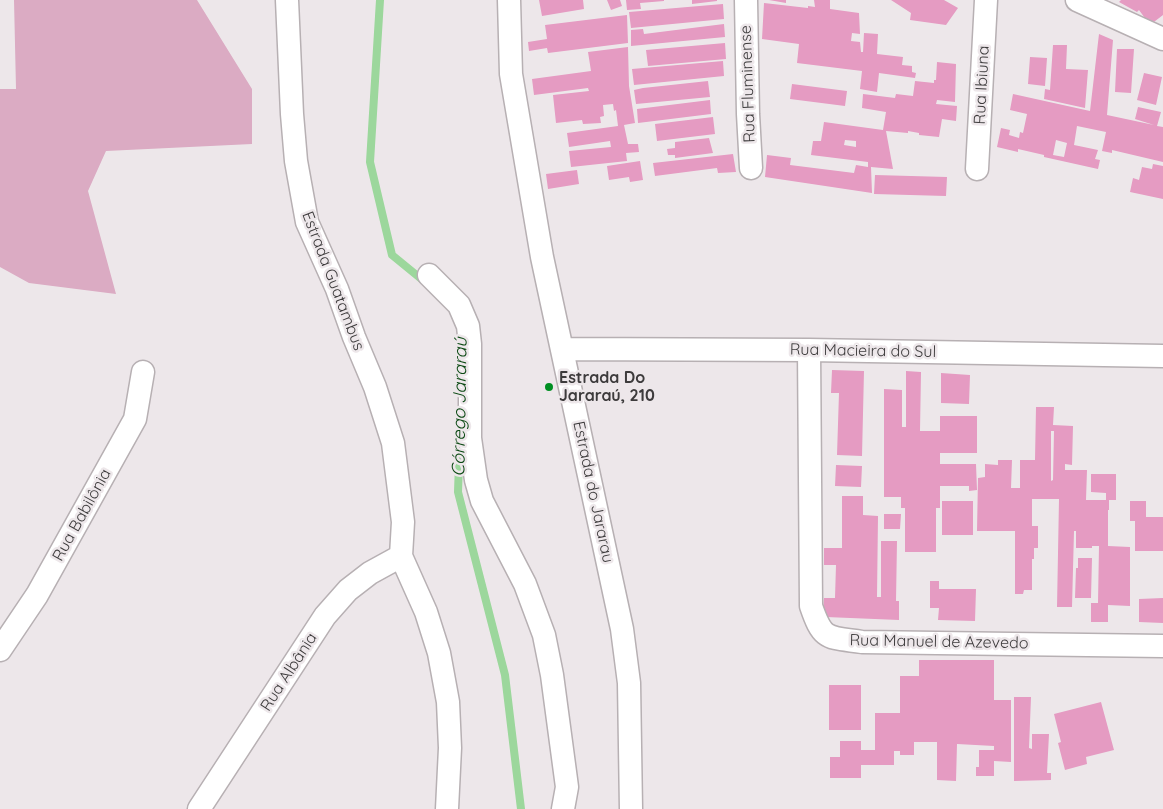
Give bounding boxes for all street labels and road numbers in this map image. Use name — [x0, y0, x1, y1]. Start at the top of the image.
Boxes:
street label: Rua Fluminense — [736, 25, 760, 143]
street label: Rua Ibiuna — [970, 45, 994, 125]
street label: Estrada Guatambus — [298, 209, 368, 353]
street label: Rua Macieira do Sul — [790, 340, 936, 362]
street label: Estrada do Jararau — [569, 419, 617, 565]
street label: Rua Babilônia — [49, 465, 115, 565]
street label: Rua Albânia — [257, 629, 321, 715]
street label: Rua Manuel de Azevedo — [849, 631, 1029, 653]

